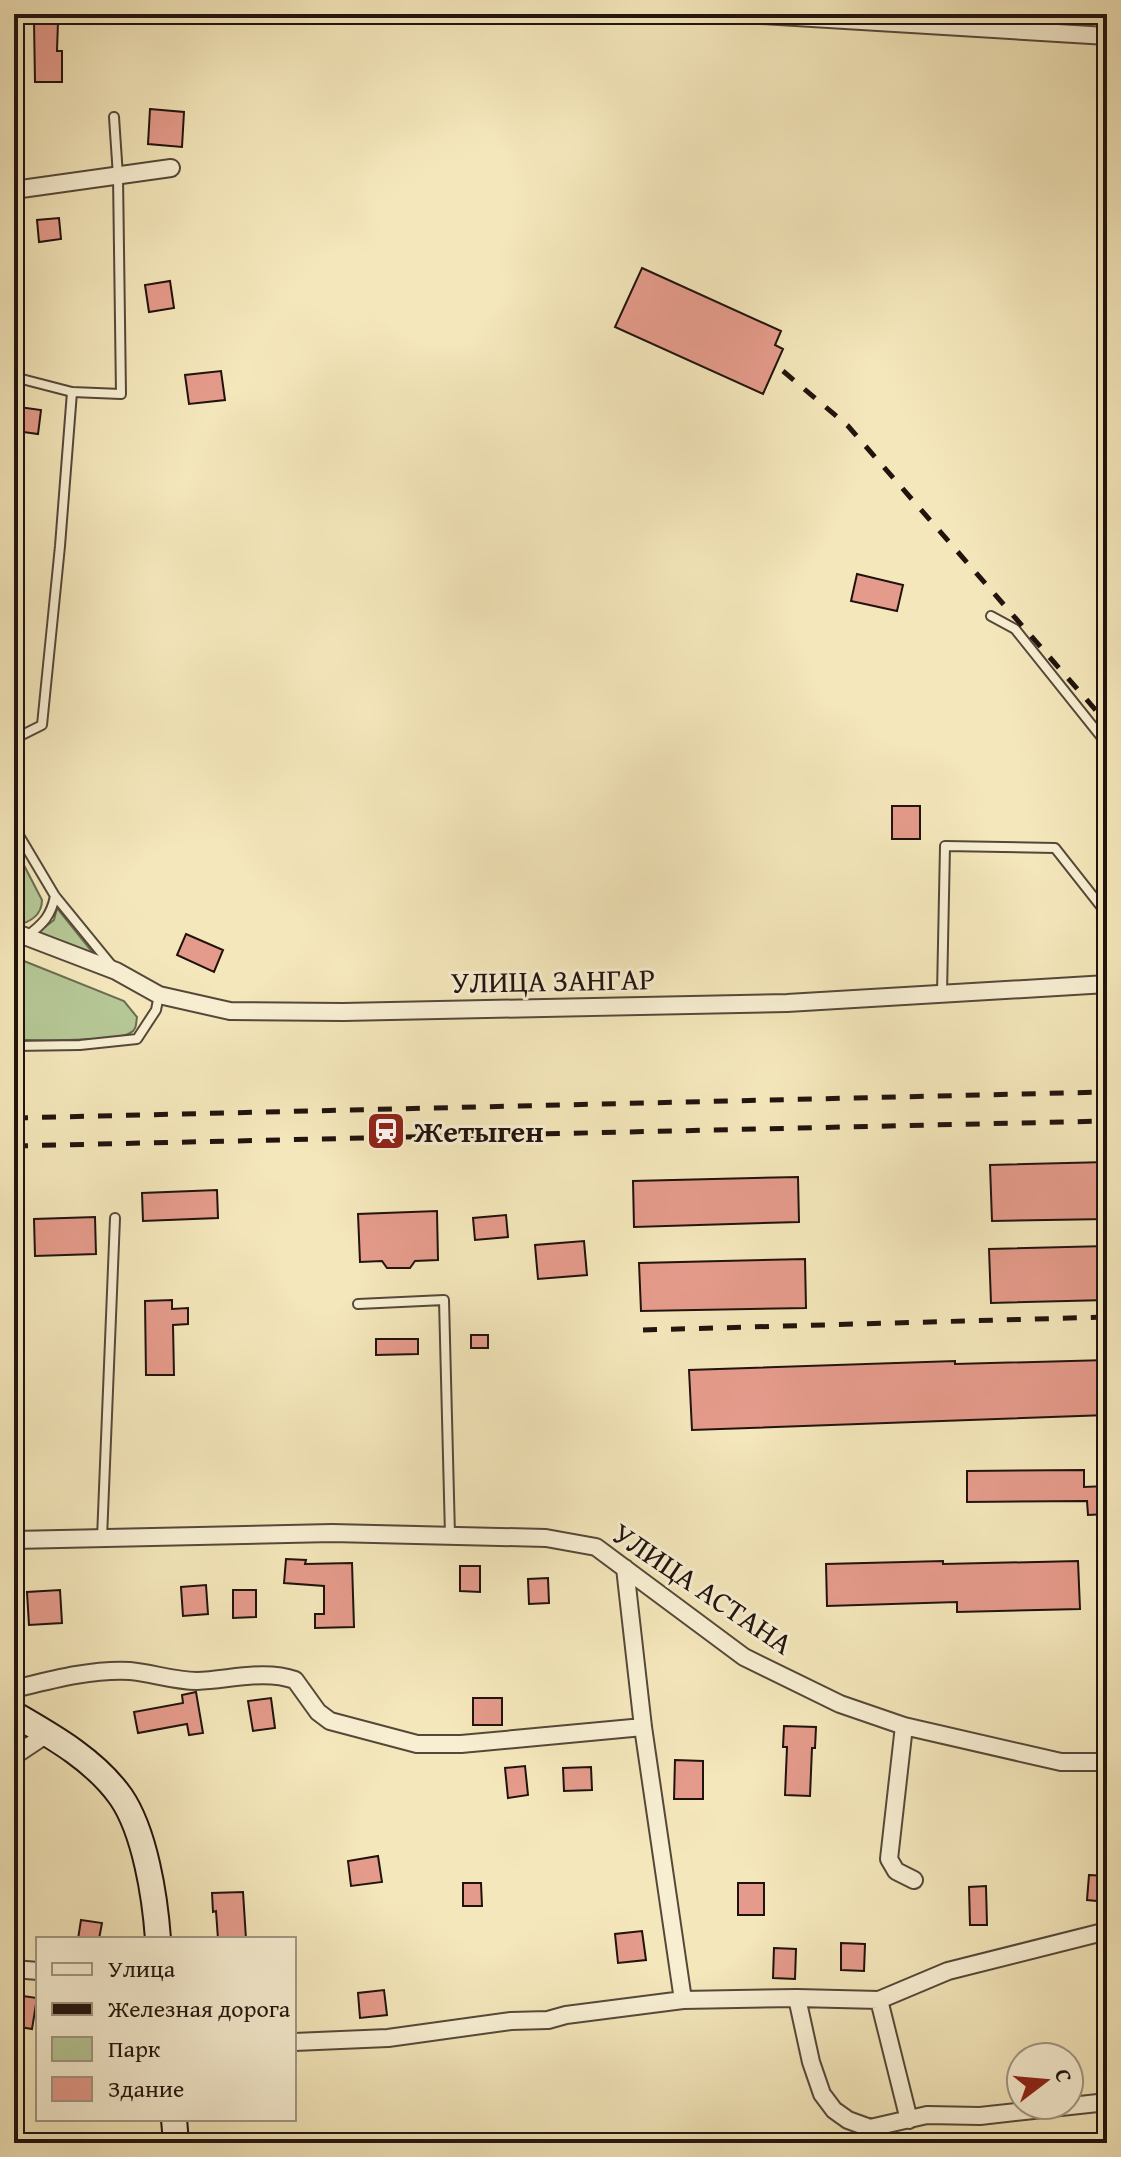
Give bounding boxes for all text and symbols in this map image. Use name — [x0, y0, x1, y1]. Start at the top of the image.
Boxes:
street label: УЛИЦА ЗАНГАР — [451, 956, 655, 1004]
place label: Жетыген — [413, 1109, 544, 1153]
station icon: Жетыген — [365, 1110, 407, 1152]
street label: УЛИЦА АСТАНА — [604, 1511, 802, 1665]
legend — [36, 1937, 296, 2121]
text: Улица — [108, 1951, 176, 1986]
text: Железная дорога — [107, 1991, 291, 2026]
text: Парк — [108, 2031, 161, 2066]
north arrow — [1005, 2041, 1085, 2121]
text: С — [1047, 2065, 1081, 2086]
text: Здание — [108, 2071, 184, 2106]

